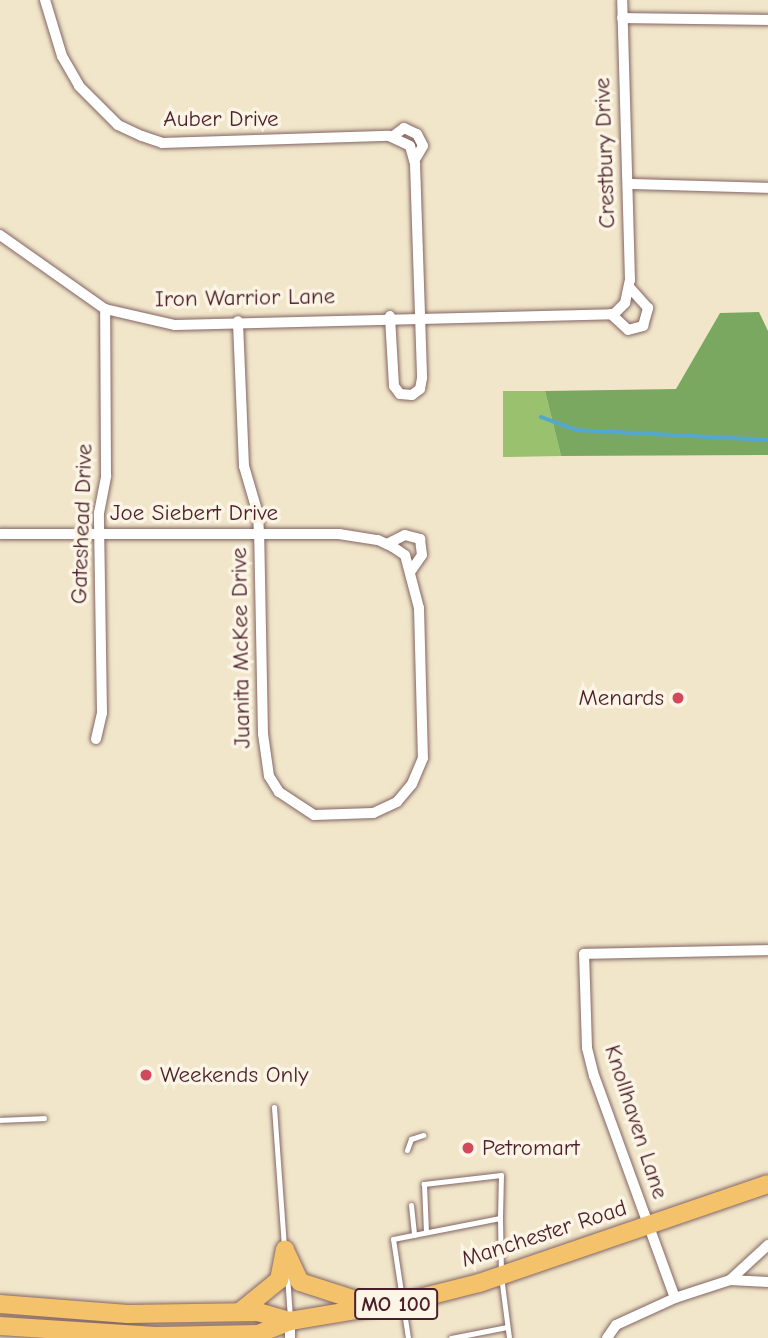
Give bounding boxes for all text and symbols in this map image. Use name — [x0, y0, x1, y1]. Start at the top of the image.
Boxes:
street label: Crestbury Drive — [589, 77, 621, 229]
street label: Auber Drive — [163, 105, 279, 133]
street label: Iron Warrior Lane — [155, 283, 335, 313]
street label: Gateshead Drive — [65, 443, 99, 605]
street label: Joe Siebert Drive — [110, 499, 278, 527]
street label: Juanita McKee Drive — [225, 547, 257, 749]
place label: Menards — [578, 684, 664, 712]
marker: Menards — [670, 690, 686, 706]
street label: Knollhaven Lane — [598, 1041, 674, 1203]
place label: Weekends Only — [160, 1061, 309, 1089]
marker: Weekends Only — [138, 1067, 154, 1083]
place label: Petromart — [482, 1134, 580, 1162]
marker: Petromart — [460, 1140, 476, 1156]
street label: Manchester Road — [458, 1194, 630, 1274]
road number: MO 100 — [354, 1286, 438, 1322]

